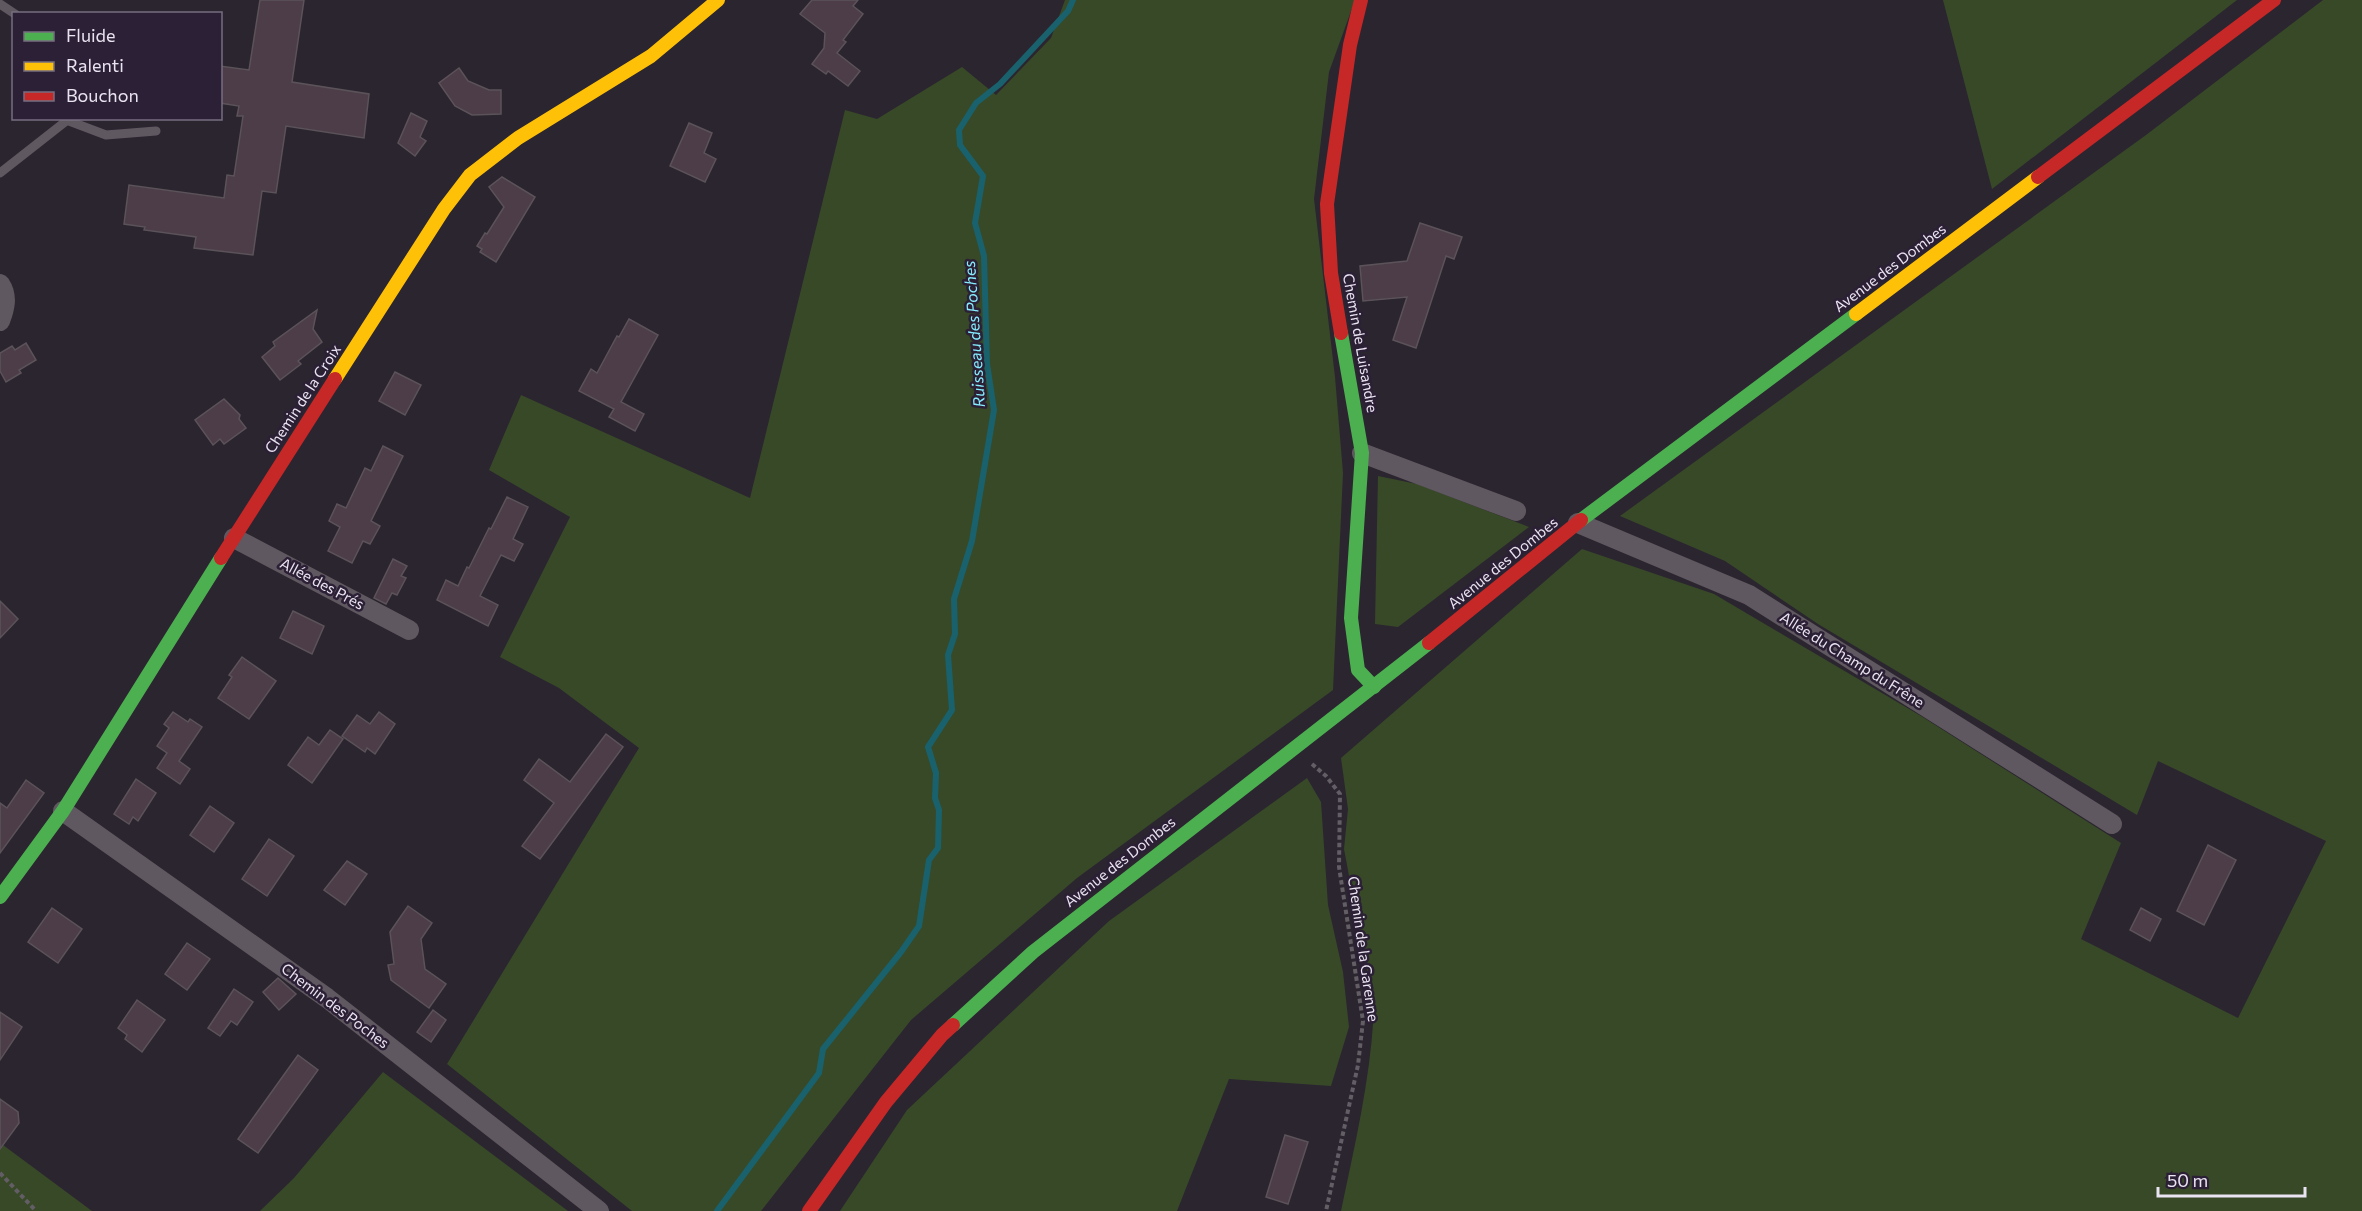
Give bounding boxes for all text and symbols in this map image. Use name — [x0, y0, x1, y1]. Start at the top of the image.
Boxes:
legend — [12, 12, 222, 120]
text: Fluide — [66, 24, 115, 46]
text: Ralenti — [66, 54, 124, 76]
text: Bouchon — [66, 84, 139, 106]
street label: Avenue des Dombes — [1830, 219, 1949, 315]
water label: Ruisseau des Poches — [959, 260, 988, 408]
street label: Chemin de Luisandre — [1340, 272, 1382, 414]
street label: Chemin de la Croix — [260, 341, 344, 456]
street label: Avenue des Dombes — [1444, 512, 1561, 612]
street label: Allée des Prés — [277, 553, 368, 613]
street label: Allée du Champ du Frêne — [1777, 607, 1928, 711]
street label: Avenue des Dombes — [1060, 812, 1179, 910]
street label: Chemin de la Garenne — [1345, 875, 1383, 1023]
street label: Chemin des Poches — [278, 959, 393, 1052]
scale bar — [2158, 1160, 2305, 1198]
text: 50 m — [2167, 1169, 2208, 1191]

